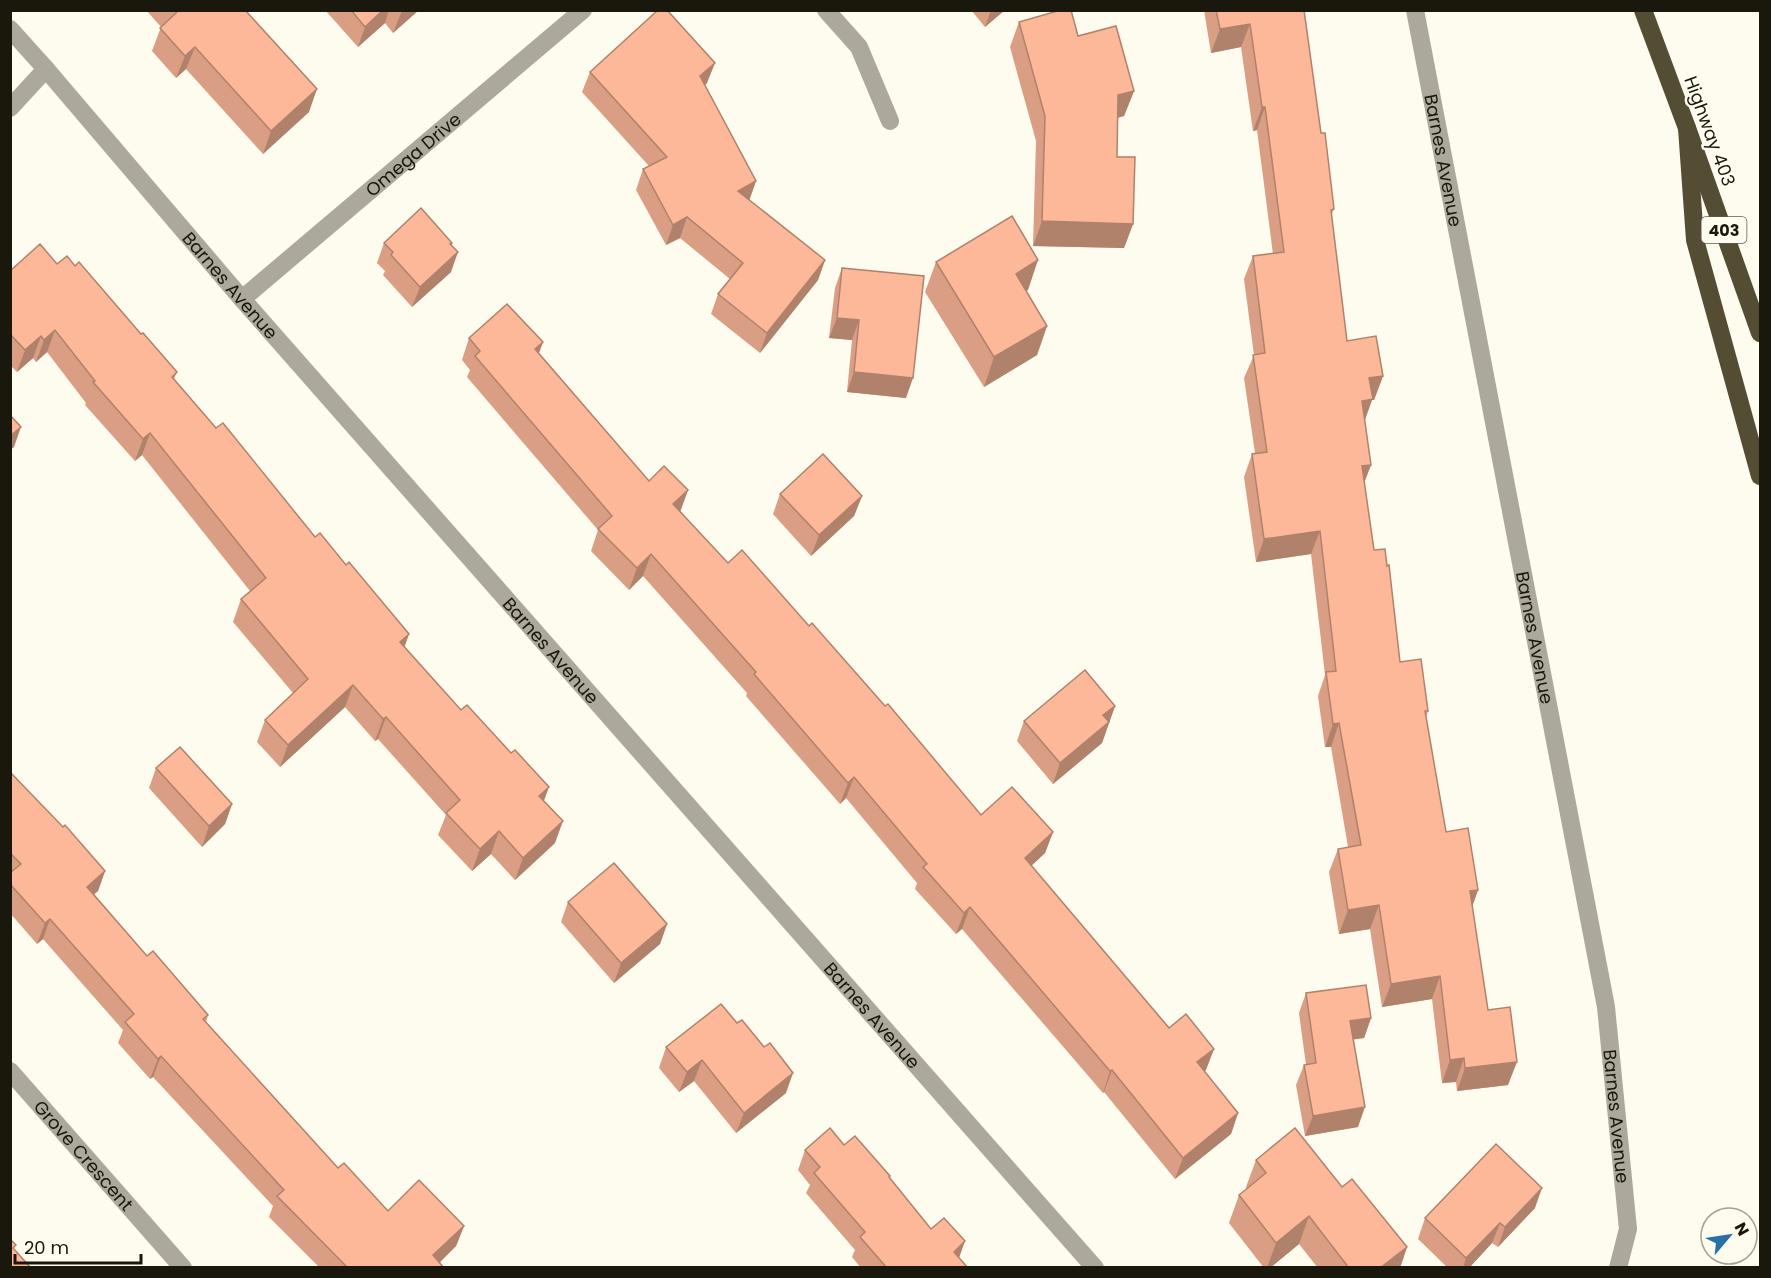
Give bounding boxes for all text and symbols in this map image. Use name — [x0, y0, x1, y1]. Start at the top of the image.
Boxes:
street label: Highway 403 — [1678, 72, 1742, 190]
street label: Barnes Avenue — [1419, 92, 1469, 229]
street label: Omega Drive — [360, 106, 466, 202]
road number: 403 — [1702, 217, 1746, 243]
street label: Barnes Avenue — [177, 226, 284, 344]
street label: Barnes Avenue — [1510, 569, 1560, 706]
street label: Barnes Avenue — [497, 592, 605, 709]
street label: Barnes Avenue — [819, 956, 926, 1074]
street label: Barnes Avenue — [1598, 1048, 1636, 1184]
street label: Grove Crescent — [28, 1094, 139, 1216]
north arrow — [1699, 1206, 1759, 1266]
text: N — [1729, 1218, 1755, 1240]
scale bar — [15, 1227, 141, 1265]
text: 20 m — [24, 1235, 69, 1260]

